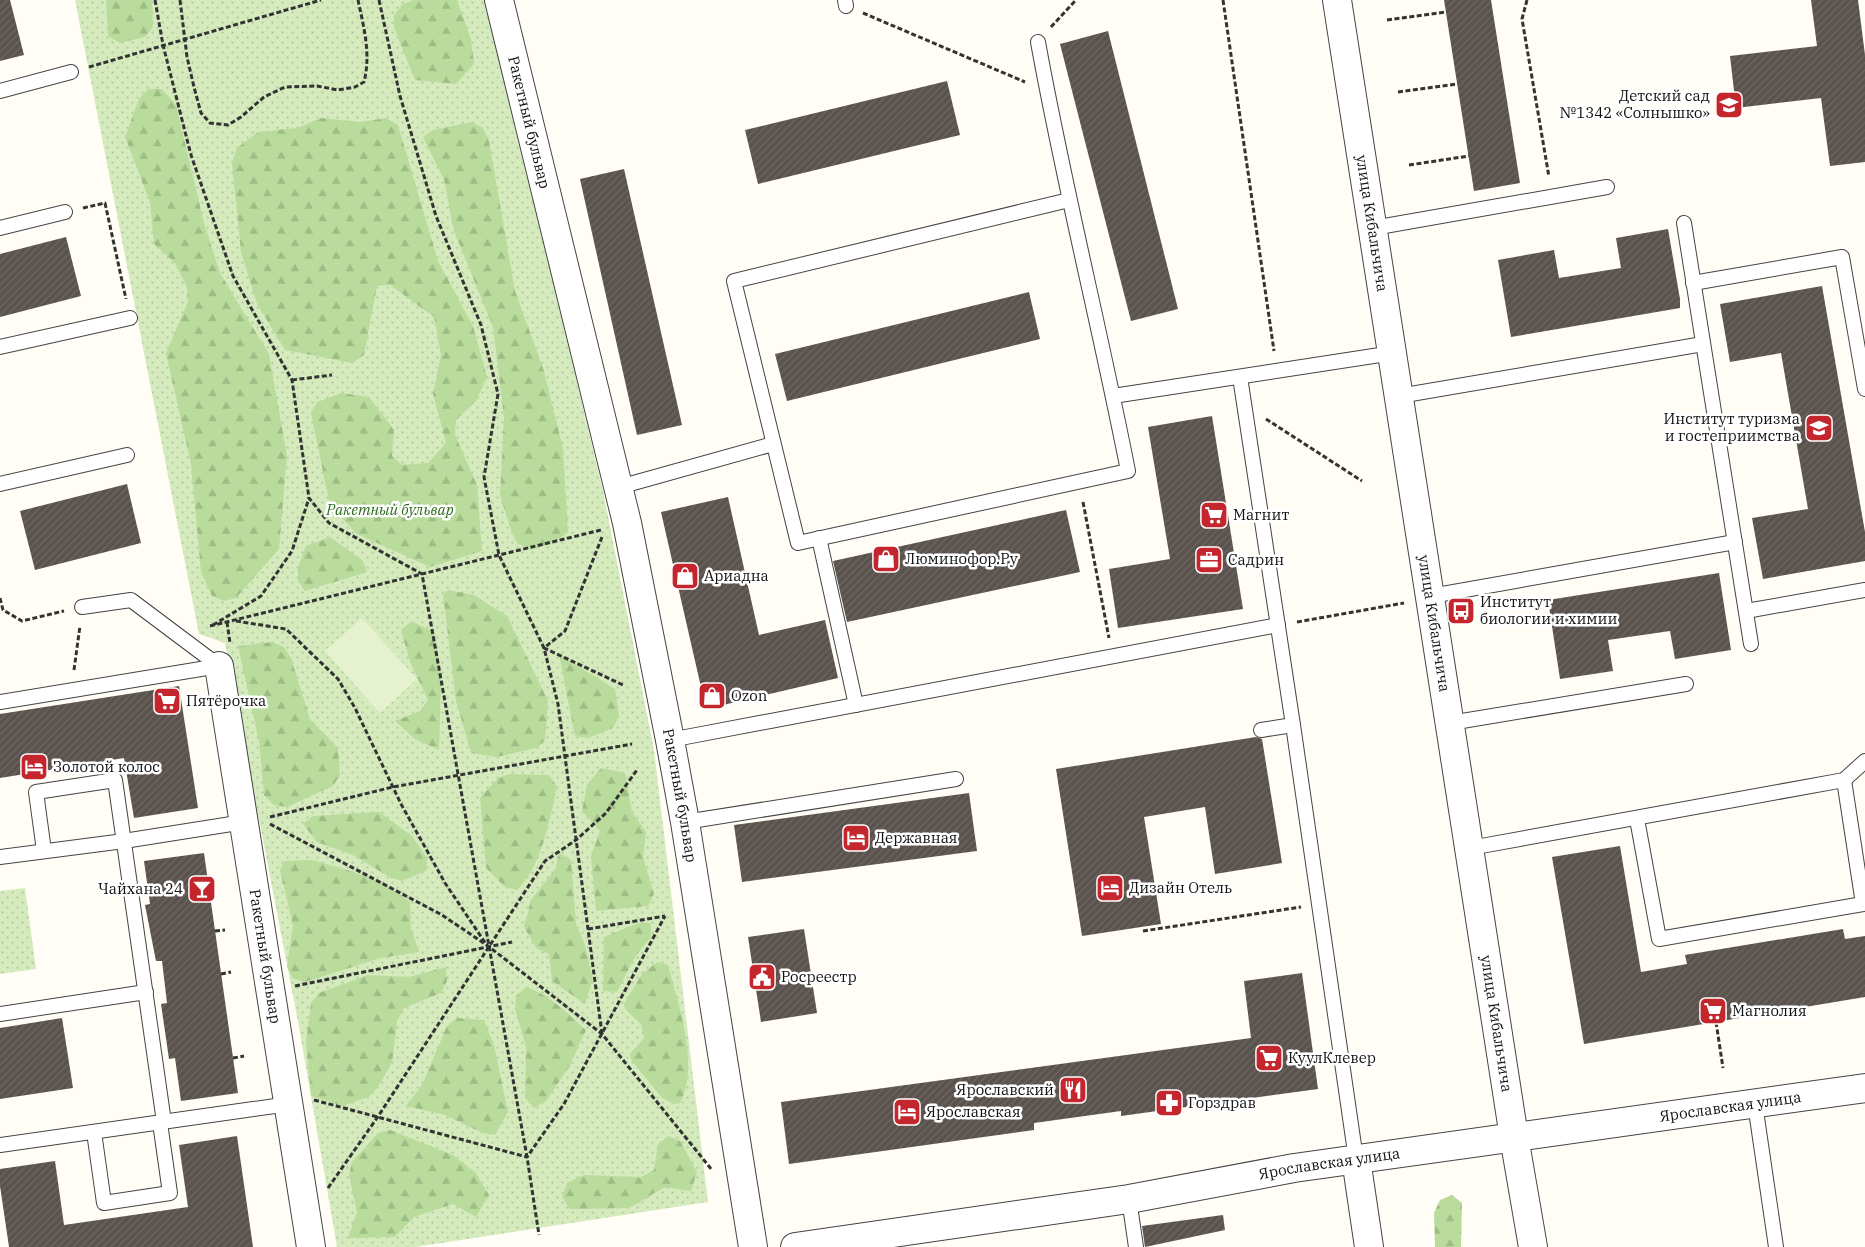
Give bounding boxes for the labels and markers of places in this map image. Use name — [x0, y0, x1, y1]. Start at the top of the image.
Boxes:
place label: Детский сад №1342 «Солнышко» — [1559, 86, 1710, 122]
school or university icon: Детский сад №1342 «Солнышко» — [1714, 90, 1744, 120]
place label: Институт туризма и гостеприимства — [1663, 409, 1800, 445]
school or university icon: Институт туризма и гостеприимства — [1804, 413, 1834, 443]
supermarket icon: Магнит — [1199, 500, 1229, 530]
place label: Магнит — [1233, 505, 1289, 524]
shop icon: Люминофор.Ру — [871, 544, 901, 574]
office icon: Садрин — [1194, 545, 1224, 575]
place label: Люминофор.Ру — [905, 549, 1018, 568]
place label: Садрин — [1228, 550, 1284, 569]
shop icon: Ариадна — [670, 561, 700, 591]
place label: Ариадна — [704, 566, 769, 585]
place label: Институт биологии и химии — [1480, 592, 1618, 628]
bus stop icon: Институт биологии и химии — [1446, 596, 1476, 626]
shop icon: Ozon — [697, 681, 727, 711]
supermarket icon: Пятёрочка — [152, 686, 182, 716]
place label: Ozon — [731, 686, 768, 705]
place label: Пятёрочка — [186, 691, 266, 710]
hotel icon: Золотой колос — [19, 752, 49, 782]
place label: Золотой колос — [53, 757, 160, 776]
hotel icon: Державная — [841, 823, 871, 853]
place label: Державная — [875, 828, 958, 847]
hotel icon: Дизайн Отель — [1095, 873, 1125, 903]
bar icon: Чайхана 24 — [187, 874, 217, 904]
place label: Дизайн Отель — [1129, 878, 1232, 897]
place label: Чайхана 24 — [98, 879, 183, 898]
public building icon: Росреестр — [747, 962, 777, 992]
place label: Росреестр — [781, 967, 857, 986]
supermarket icon: Магнолия — [1698, 996, 1728, 1026]
place label: Магнолия — [1732, 1001, 1807, 1020]
supermarket icon: КуулКлевер — [1254, 1043, 1284, 1073]
place label: КуулКлевер — [1288, 1048, 1376, 1067]
restaurant icon: Ярославский — [1058, 1075, 1088, 1105]
place label: Ярославский — [956, 1080, 1054, 1099]
pharmacy icon: Горздрав — [1154, 1088, 1184, 1118]
place label: Горздрав — [1188, 1093, 1256, 1112]
hotel icon: Ярославская — [892, 1097, 922, 1127]
place label: Ярославская — [926, 1102, 1021, 1121]

